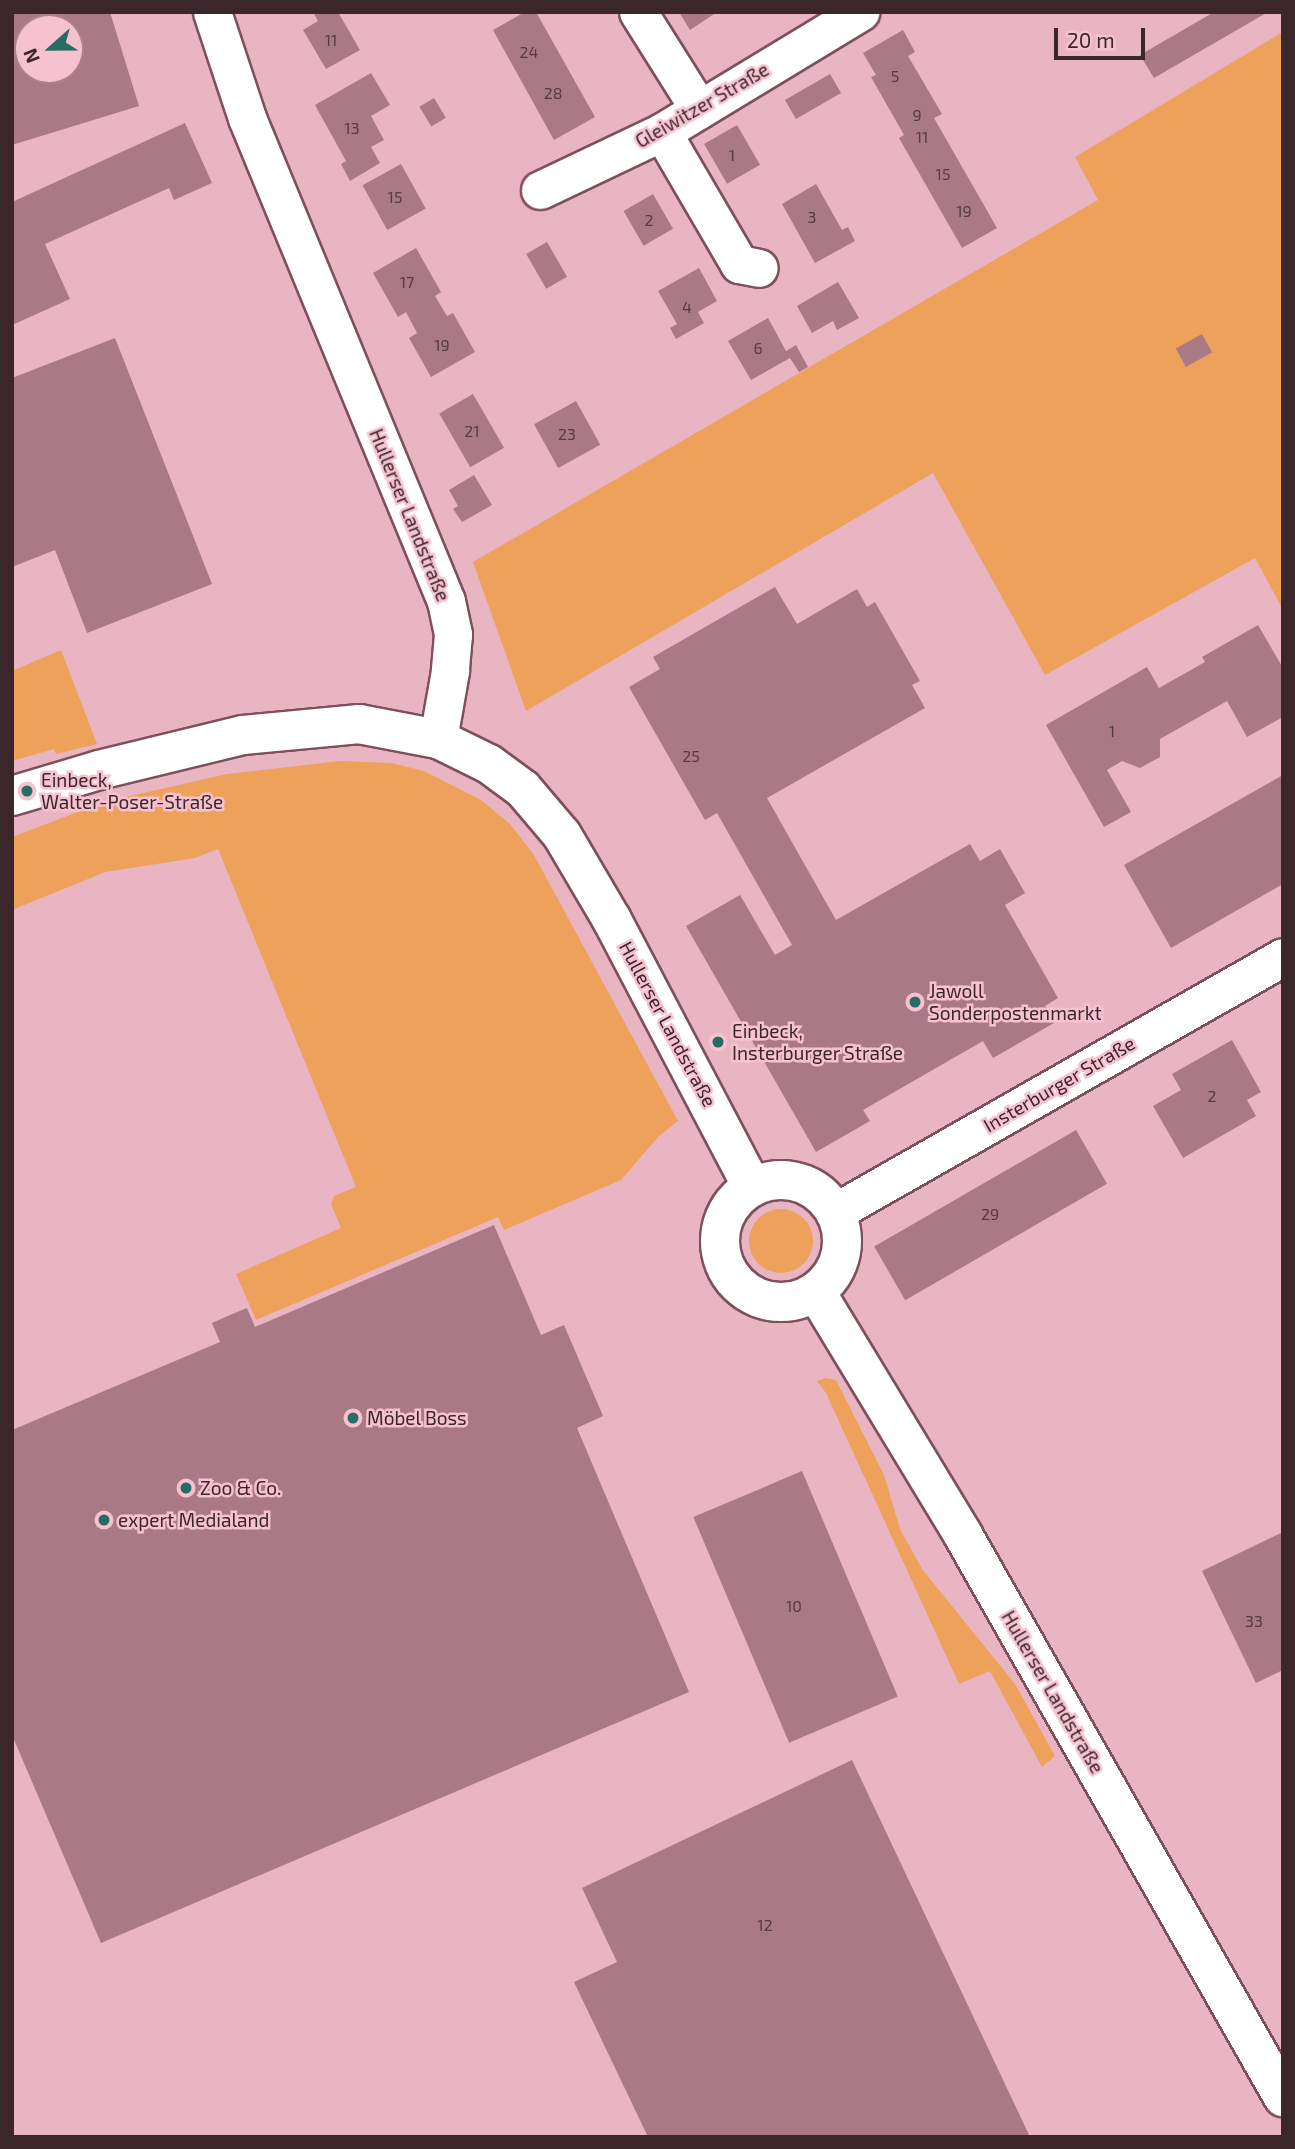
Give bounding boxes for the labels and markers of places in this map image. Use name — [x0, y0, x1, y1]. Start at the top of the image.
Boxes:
place label: Einbeck, Walter-Poser-Straße — [41, 769, 223, 813]
marker: Einbeck, Walter-Poser-Straße — [19, 783, 35, 799]
place label: Jawoll Sonderpostenmarkt — [929, 980, 1102, 1024]
marker: Jawoll Sonderpostenmarkt — [907, 994, 923, 1010]
place label: Einbeck, Insterburger Straße — [732, 1020, 903, 1064]
marker: Einbeck, Insterburger Straße — [710, 1034, 726, 1050]
place label: Möbel Boss — [367, 1407, 467, 1429]
marker: Möbel Boss — [345, 1410, 361, 1426]
place label: Zoo & Co. — [200, 1477, 281, 1499]
marker: Zoo & Co. — [178, 1480, 194, 1496]
place label: expert Medialand — [118, 1509, 269, 1531]
marker: expert Medialand — [96, 1512, 112, 1528]

